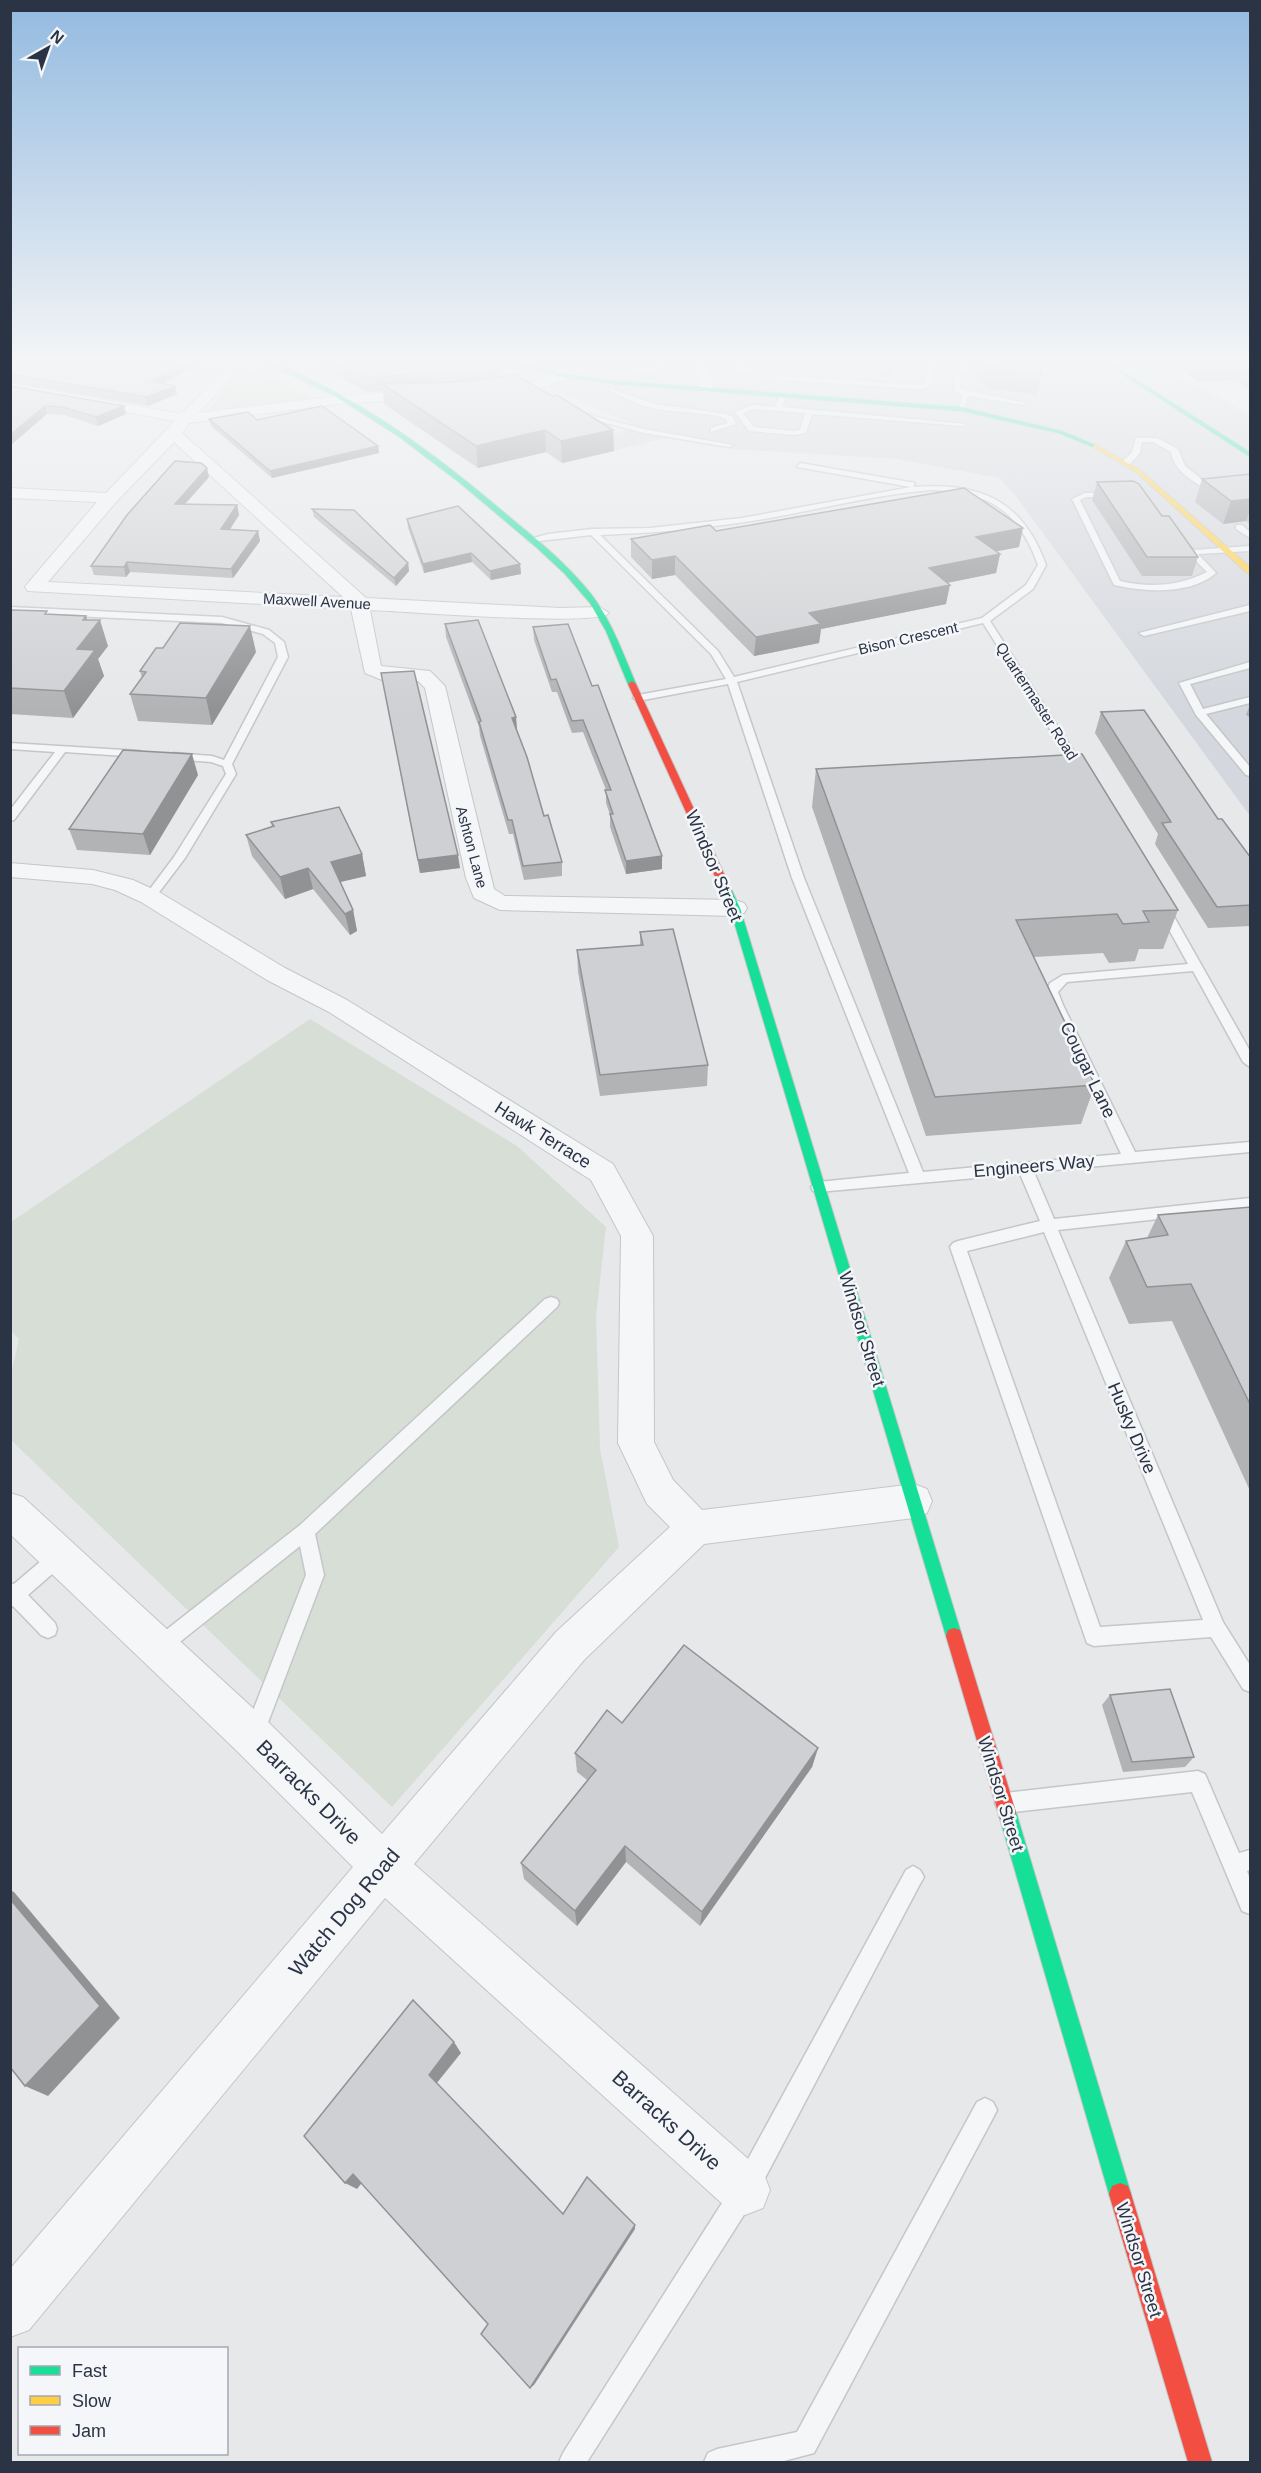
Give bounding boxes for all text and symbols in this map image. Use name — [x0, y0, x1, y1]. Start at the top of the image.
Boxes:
north arrow — [18, 18, 78, 78]
text: N — [47, 27, 67, 47]
street label: Maxwell Avenue — [263, 590, 371, 612]
street label: Bison Crescent — [857, 618, 960, 658]
street label: Quartermaster Road — [993, 639, 1081, 763]
street label: Ashton Lane — [453, 804, 491, 890]
street label: Windsor Street — [682, 807, 746, 925]
street label: Cougar Lane — [1056, 1019, 1120, 1121]
street label: Hawk Terrace — [491, 1097, 595, 1173]
street label: Engineers Way — [973, 1151, 1095, 1181]
street label: Windsor Street — [835, 1269, 889, 1389]
street label: Husky Drive — [1104, 1379, 1160, 1477]
street label: Windsor Street — [974, 1734, 1028, 1854]
street label: Barracks Drive — [252, 1735, 366, 1849]
street label: Watch Dog Road — [284, 1844, 404, 1980]
street label: Barracks Drive — [608, 2065, 726, 2175]
street label: Windsor Street — [1112, 2200, 1166, 2320]
legend — [18, 2347, 228, 2455]
text: Fast — [72, 2361, 107, 2381]
text: Slow — [72, 2391, 112, 2411]
text: Jam — [72, 2421, 106, 2441]

